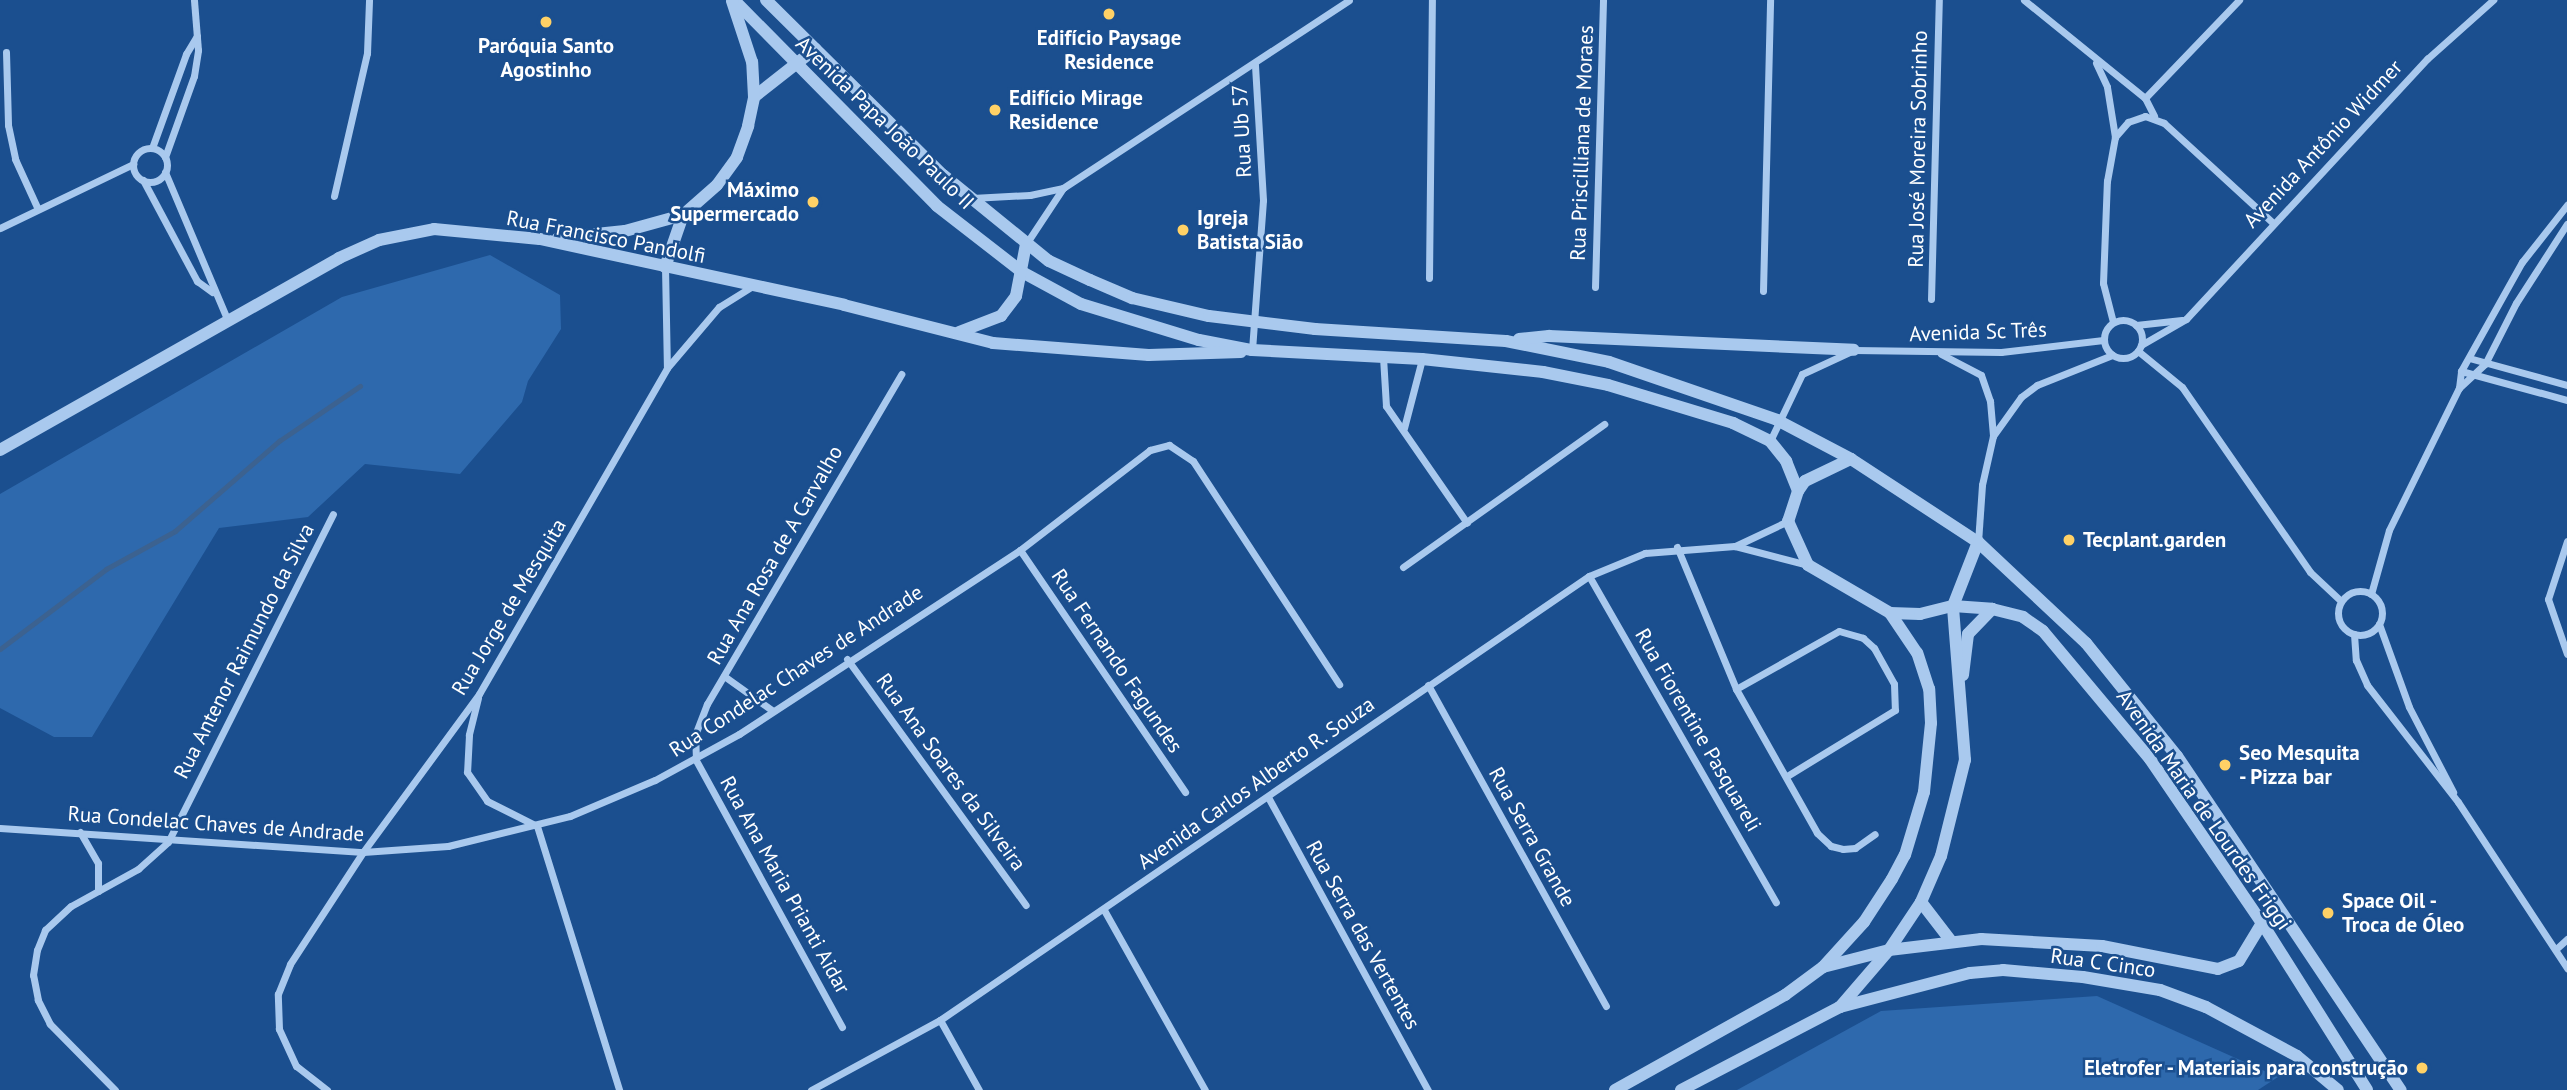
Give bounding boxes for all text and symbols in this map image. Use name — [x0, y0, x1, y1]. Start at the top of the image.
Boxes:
marker: Edifício Paysage Residence — [1101, 6, 1117, 22]
marker: Paróquia Santo Agostinho — [538, 14, 554, 30]
place label: Edifício Paysage Residence — [1037, 25, 1181, 75]
street label: Rua Priscilliana de Moraes — [1565, 25, 1599, 261]
street label: Rua José Moreira Sobrinho — [1903, 30, 1933, 268]
street label: Avenida Papa João Paulo II — [791, 31, 979, 215]
place label: Paróquia Santo Agostinho — [478, 33, 614, 83]
street label: Avenida Antônio Widmer — [2238, 54, 2408, 234]
street label: Rua Ub 57 — [1227, 84, 1257, 178]
place label: Edifício Mirage Residence — [1009, 85, 1143, 135]
marker: Edifício Mirage Residence — [987, 102, 1003, 118]
place label: Máximo Supermercado — [670, 177, 799, 227]
marker: Máximo Supermercado — [805, 194, 821, 210]
street label: Rua Francisco Pandolfi — [504, 205, 708, 269]
place label: Igreja Batista Sião — [1197, 205, 1303, 255]
marker: Igreja Batista Sião — [1175, 222, 1191, 238]
street label: Avenida Sc Três — [1908, 317, 2048, 347]
street label: Rua Ana Rosa de A Carvalho — [701, 440, 849, 670]
street label: Rua Jorge de Mesquita — [446, 514, 572, 700]
street label: Rua Antenor Raimundo da Silva — [168, 519, 320, 783]
place label: Tecplant.garden — [2083, 527, 2226, 553]
marker: Tecplant.garden — [2061, 532, 2077, 548]
street label: Rua Fernando Fagundes — [1046, 564, 1188, 758]
street label: Rua Condelac Chaves de Andrade — [664, 579, 928, 763]
street label: Rua Fiorentine Pasquareli — [1630, 624, 1766, 836]
street label: Rua Ana Soares da Silveira — [871, 668, 1031, 876]
street label: Avenida Maria de Lourdes Friggi — [2111, 685, 2297, 935]
street label: Avenida Carlos Alberto R. Souza — [1132, 691, 1380, 875]
place label: Seo Mesquita - Pizza bar — [2239, 740, 2360, 790]
marker: Seo Mesquita - Pizza bar — [2217, 757, 2233, 773]
street label: Rua Serra Grande — [1483, 763, 1581, 911]
street label: Rua Ana Maria Prianti Aidar — [714, 771, 856, 999]
street label: Rua Condelac Chaves de Andrade — [66, 801, 366, 847]
street label: Rua Serra das Vertentes — [1300, 836, 1426, 1034]
place label: Space Oil - Troca de Óleo — [2342, 888, 2465, 938]
marker: Space Oil - Troca de Óleo — [2320, 905, 2336, 921]
street label: Rua C Cinco — [2048, 943, 2158, 983]
place label: Eletrofer - Materiais para construção — [2081, 1055, 2408, 1081]
marker: Eletrofer - Materiais para construção — [2414, 1060, 2430, 1076]

